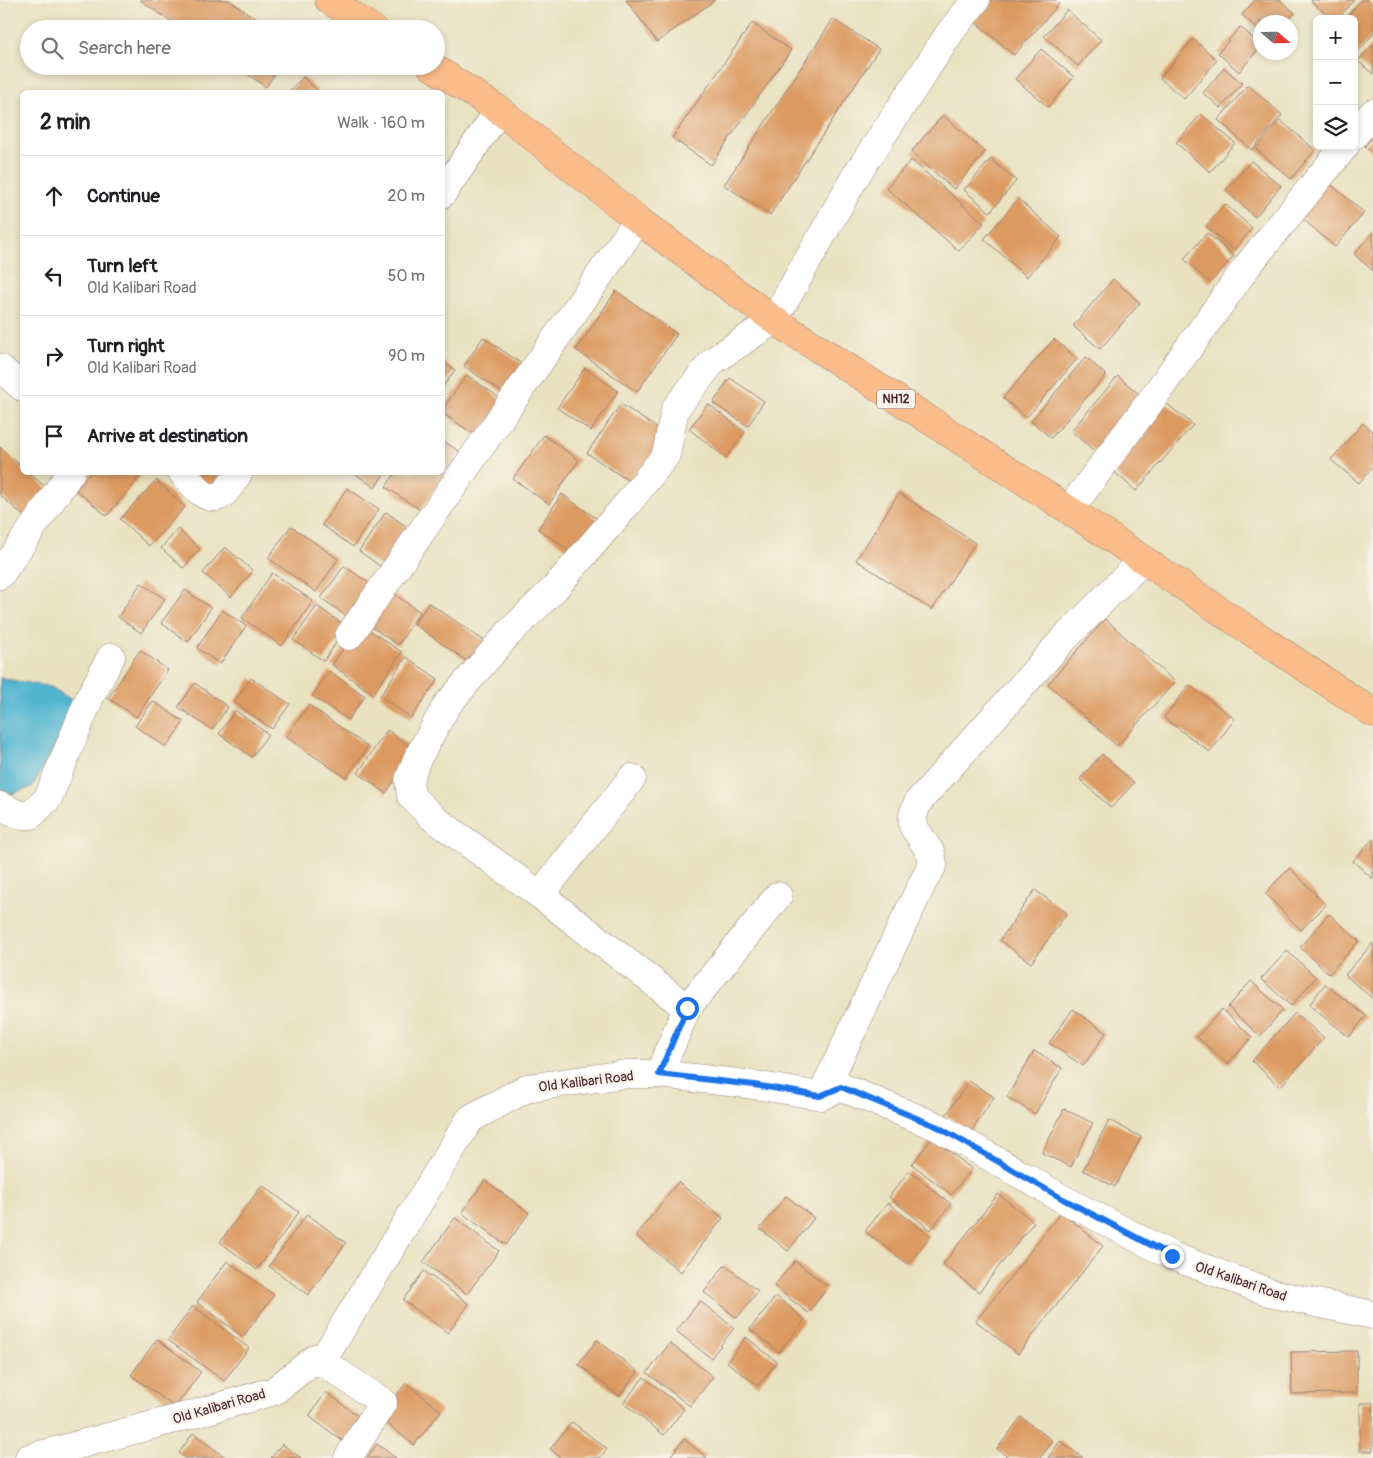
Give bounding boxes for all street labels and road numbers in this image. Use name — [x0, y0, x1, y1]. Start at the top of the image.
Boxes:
road number: NH12 — [877, 389, 915, 408]
street label: Old Kalibari Road — [537, 1067, 635, 1096]
street label: Old Kalibari Road — [1193, 1258, 1289, 1305]
street label: Old Kalibari Road — [171, 1385, 268, 1428]

